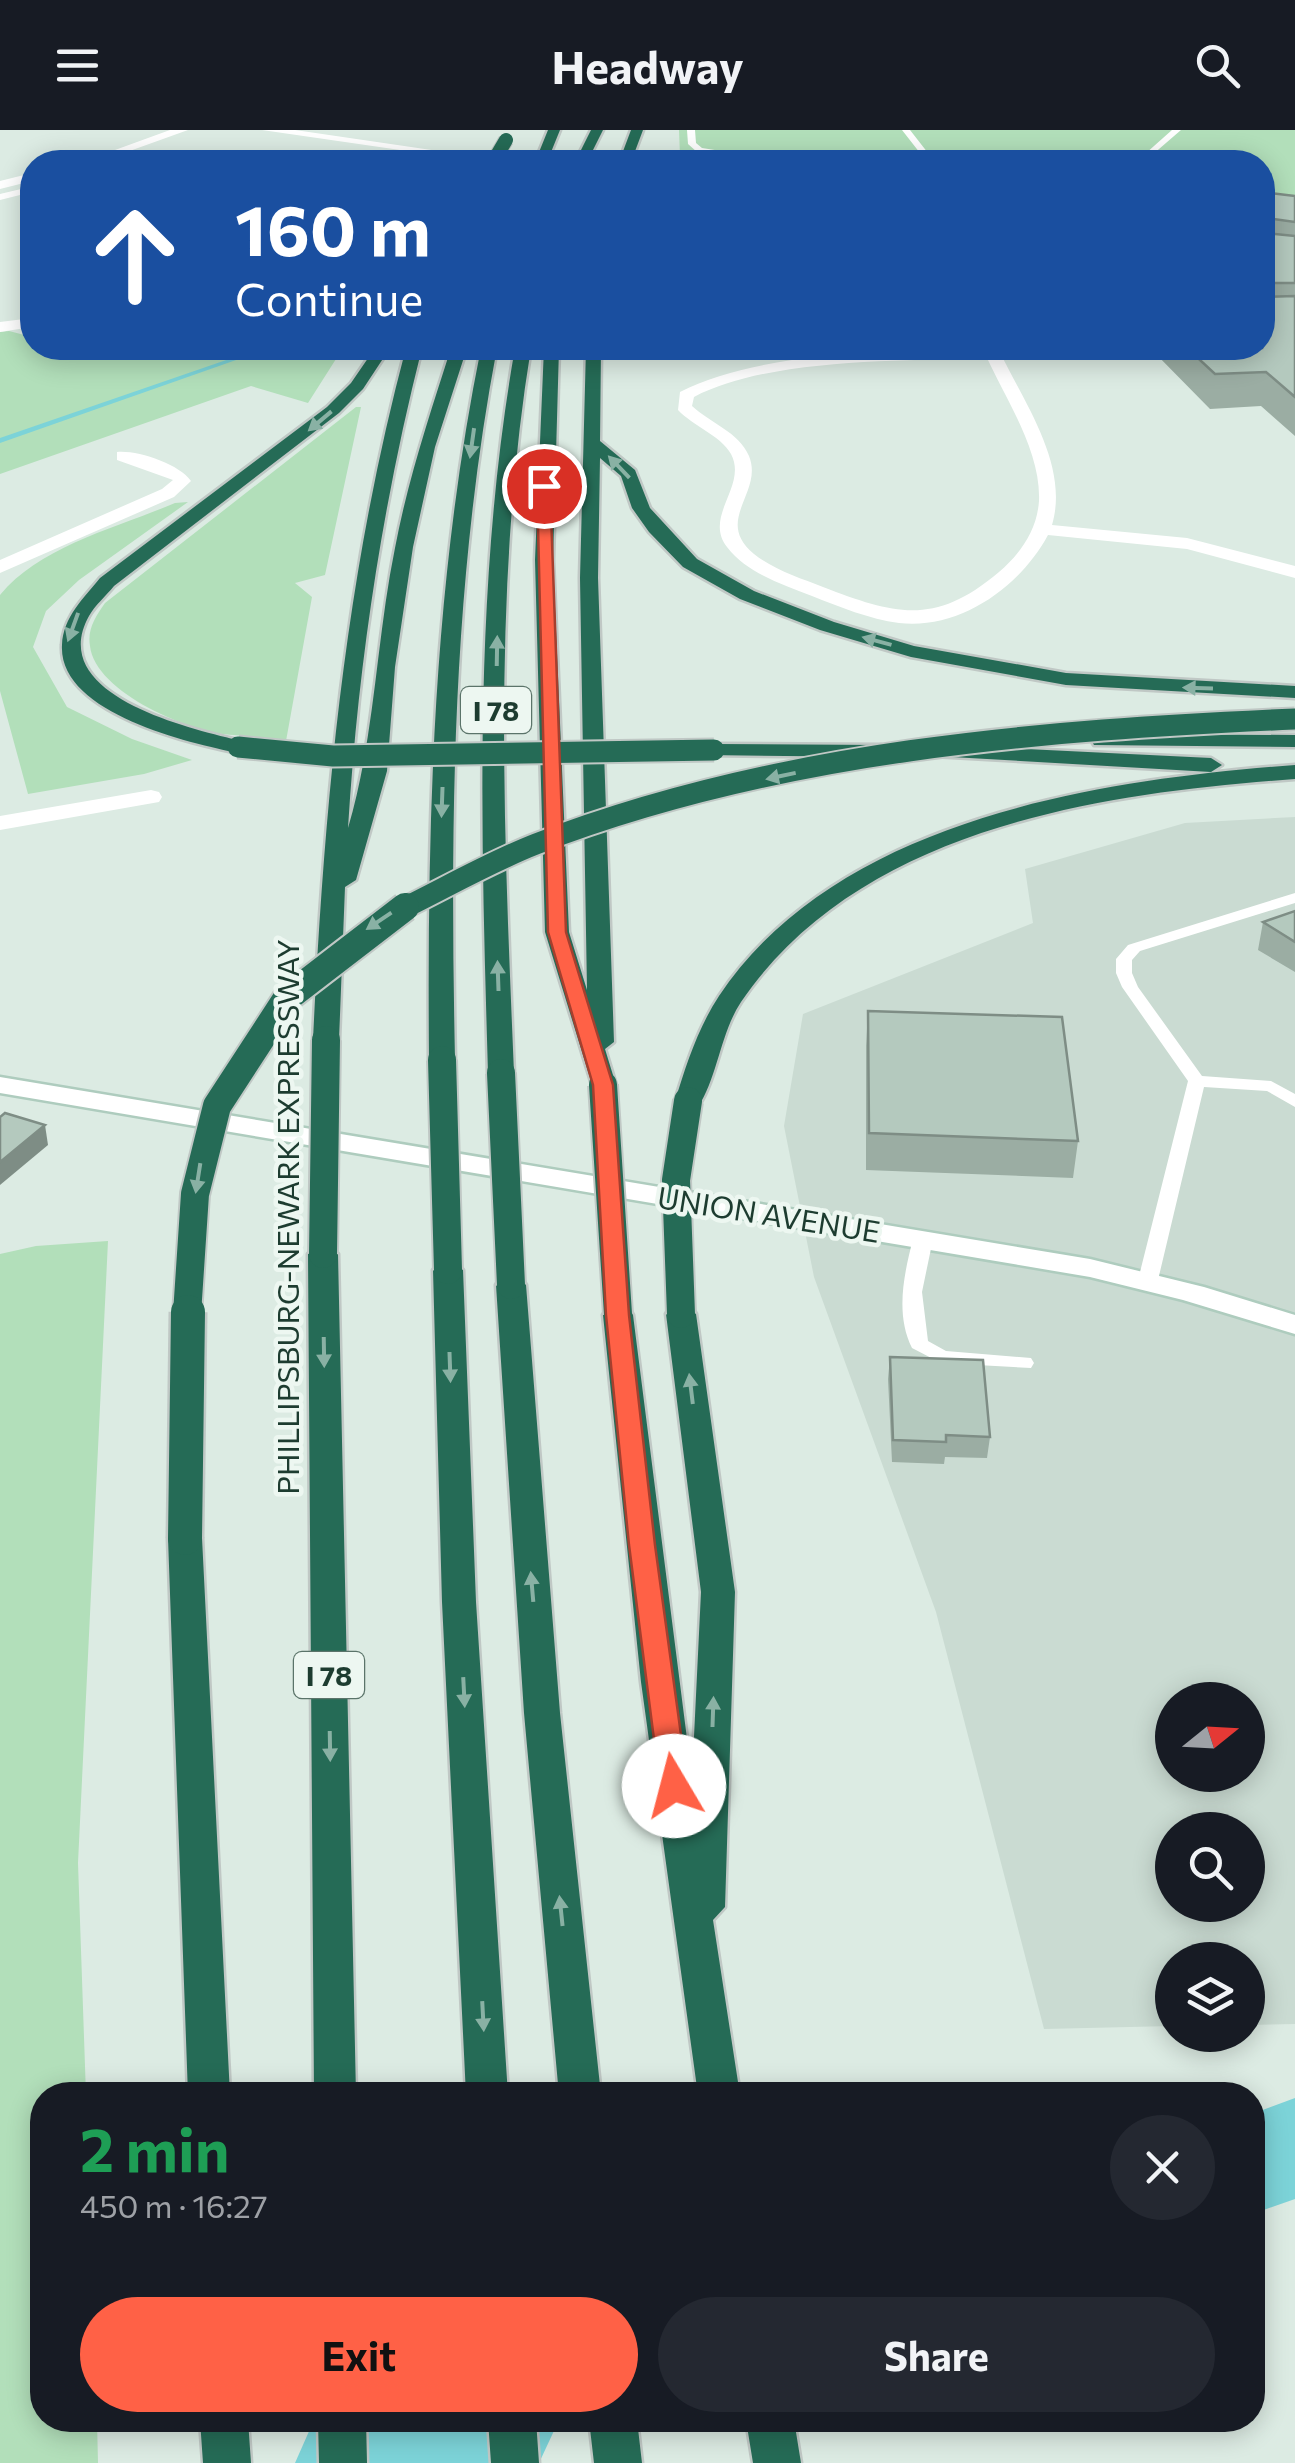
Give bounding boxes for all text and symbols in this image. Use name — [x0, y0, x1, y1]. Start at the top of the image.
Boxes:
icon: menu — [50, 38, 105, 93]
text: Headway — [551, 38, 744, 93]
icon: search — [1190, 38, 1245, 93]
text: 160 m — [235, 185, 431, 270]
icon: ahead — [70, 190, 200, 320]
text: Continue — [235, 270, 423, 325]
one-way arrow — [307, 410, 332, 431]
one-way arrow — [463, 428, 479, 460]
pin — [502, 444, 587, 529]
one-way arrow — [608, 456, 631, 480]
icon: arrive — [517, 459, 572, 514]
one-way arrow — [65, 612, 80, 642]
one-way arrow — [861, 633, 892, 649]
one-way arrow — [490, 635, 506, 667]
one-way arrow — [1181, 680, 1213, 696]
road number: I 78 — [461, 687, 531, 733]
one-way arrow — [766, 769, 797, 785]
one-way arrow — [433, 786, 449, 818]
one-way arrow — [366, 911, 393, 930]
street label: PHILLIPSBURG-NEWARK EXPRESSWAY — [268, 939, 305, 1495]
one-way arrow — [489, 960, 505, 991]
one-way arrow — [190, 1163, 205, 1194]
street label: UNION AVENUE — [655, 1177, 883, 1249]
one-way arrow — [316, 1336, 332, 1368]
one-way arrow — [443, 1352, 459, 1384]
one-way arrow — [683, 1373, 699, 1405]
one-way arrow — [523, 1571, 539, 1602]
road number: I 78 — [294, 1652, 364, 1698]
one-way arrow — [456, 1676, 472, 1708]
north arrow — [1155, 1682, 1265, 1792]
map controls — [1155, 1682, 1265, 2052]
one-way arrow — [706, 1696, 722, 1728]
one-way arrow — [322, 1731, 338, 1763]
position arrow — [622, 1734, 726, 1838]
button: search — [1155, 1812, 1265, 1922]
one-way arrow — [553, 1894, 569, 1926]
button: layers — [1155, 1942, 1265, 2052]
one-way arrow — [475, 2001, 491, 2033]
text: 2 min — [80, 2111, 229, 2184]
button: close — [1110, 2115, 1215, 2220]
text: 450 m · 16:27 — [80, 2185, 268, 2225]
button: Exit — [80, 2297, 638, 2412]
button: Share — [658, 2297, 1215, 2412]

